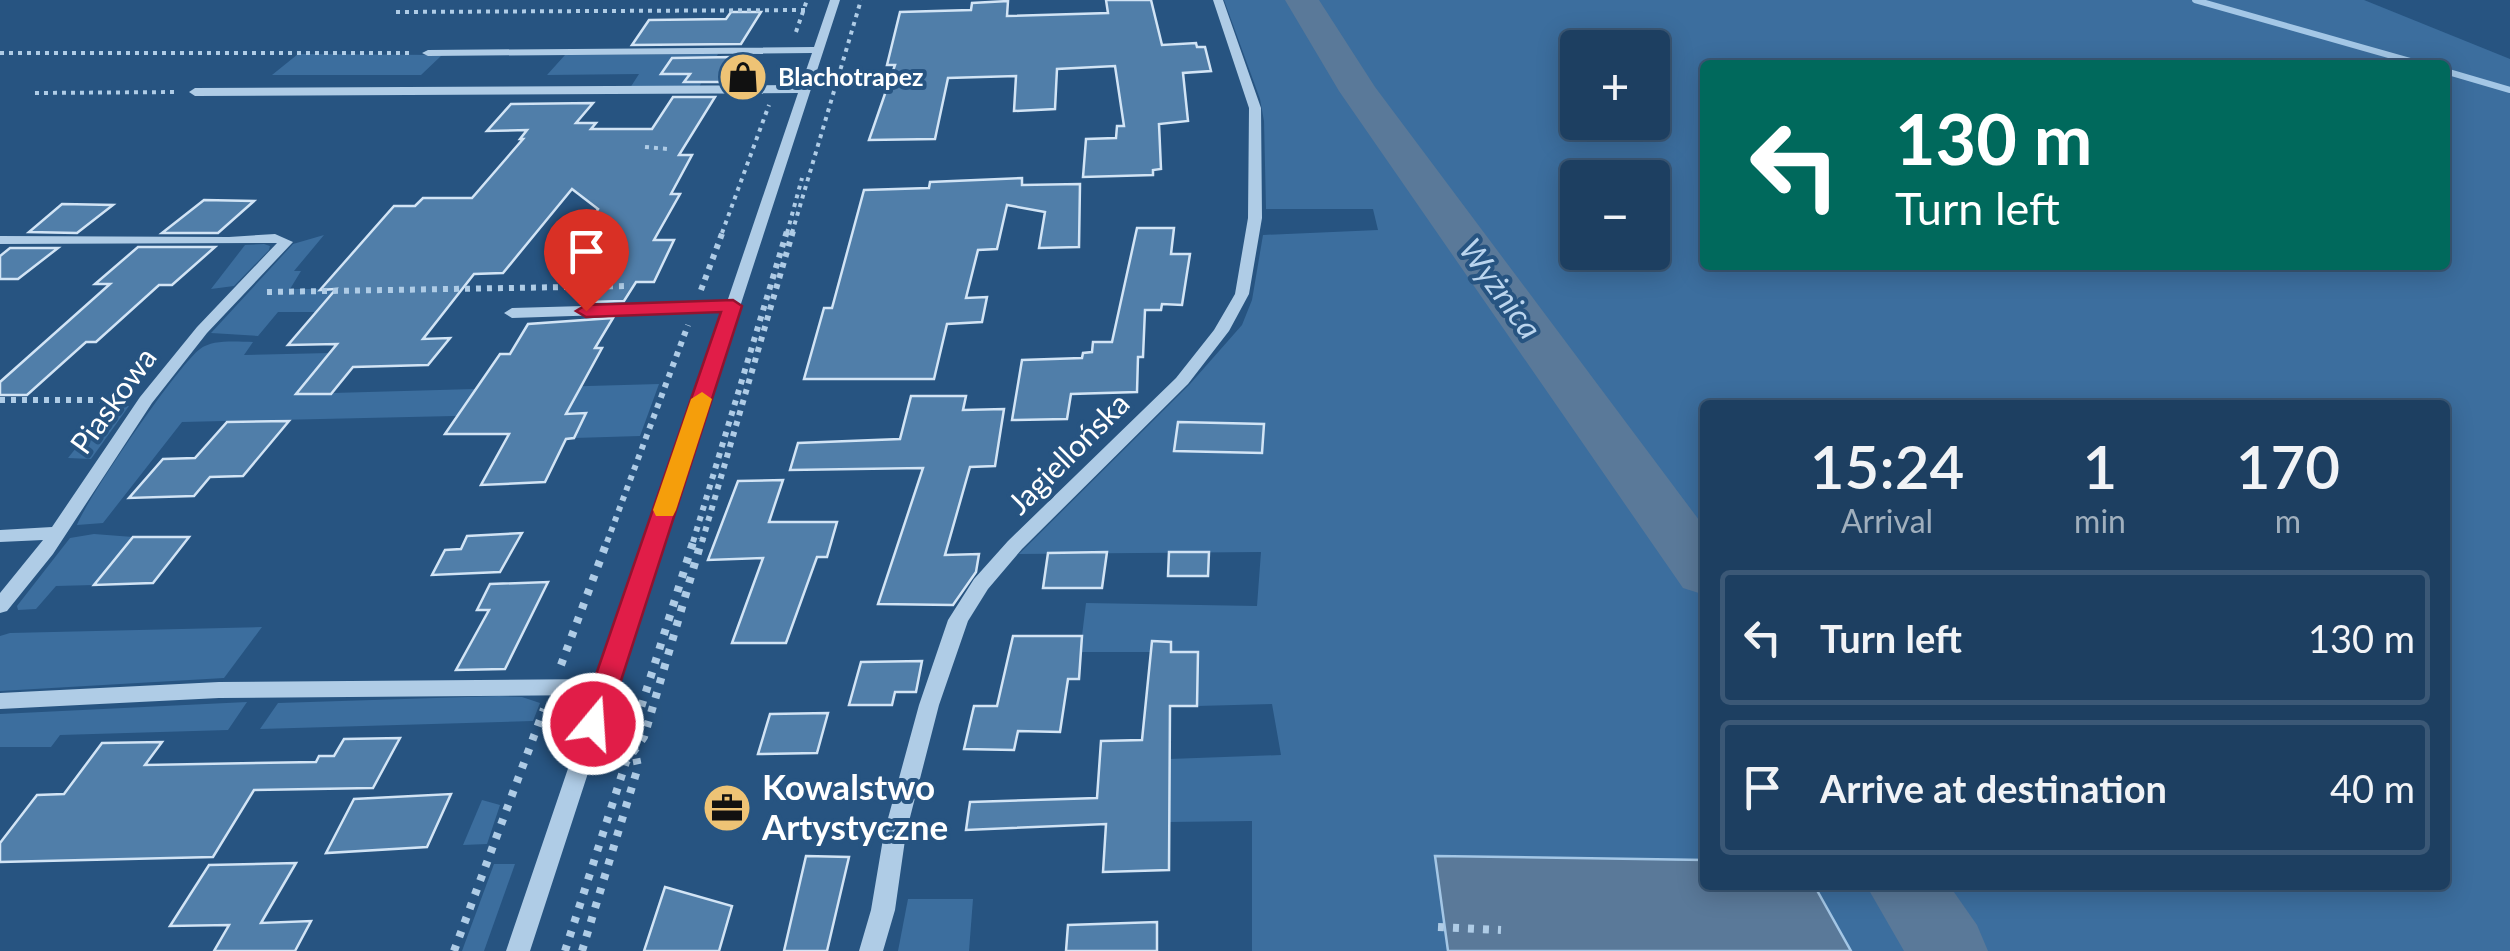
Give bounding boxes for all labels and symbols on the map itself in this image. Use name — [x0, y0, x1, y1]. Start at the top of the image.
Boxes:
shop icon: Blachotrapez — [717, 51, 769, 103]
place label: Blachotrapez — [778, 61, 924, 91]
pin — [544, 209, 629, 312]
water label: Wyżnica — [1452, 230, 1551, 346]
street label: Piaskowa — [62, 340, 163, 460]
street label: Jagiellońska — [999, 384, 1136, 521]
position arrow — [541, 672, 645, 776]
place label: Kowalstwo Artystyczne — [761, 765, 948, 847]
office icon: Kowalstwo Artystyczne — [701, 782, 753, 834]

